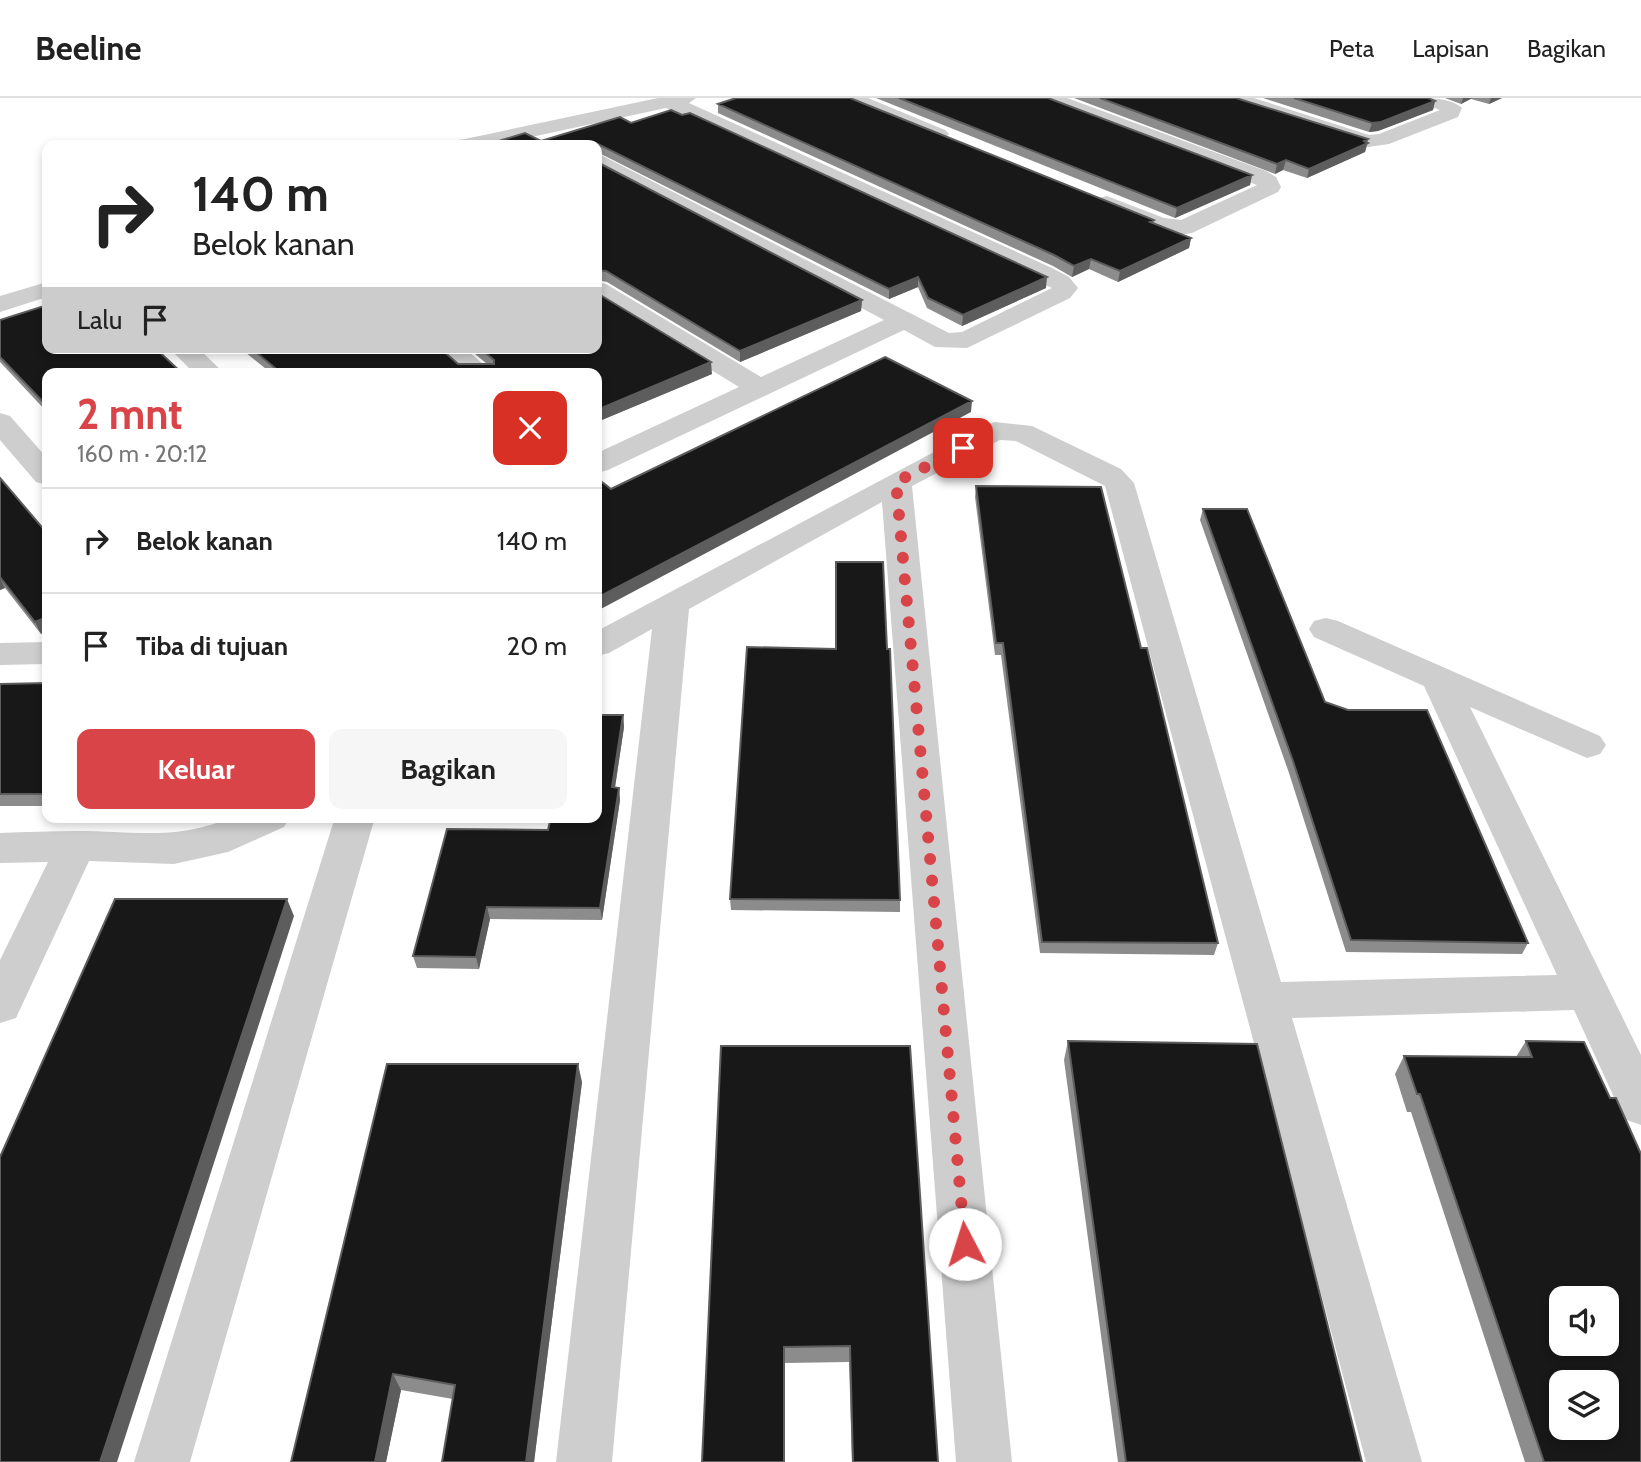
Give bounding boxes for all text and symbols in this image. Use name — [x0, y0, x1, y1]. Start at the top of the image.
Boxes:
text: Beeline — [35, 28, 141, 68]
text: Peta — [1329, 34, 1374, 63]
text: Lapisan — [1412, 34, 1489, 63]
text: Bagikan — [1527, 34, 1606, 63]
text: 140 m — [192, 164, 329, 223]
icon: right — [77, 168, 168, 259]
text: Belok kanan — [192, 224, 355, 263]
icon: arrive — [136, 301, 174, 339]
text: Lalu — [77, 304, 122, 336]
text: 2 mnt — [77, 388, 183, 440]
button: close — [493, 391, 567, 465]
pin — [933, 418, 993, 478]
icon: arrive — [944, 429, 982, 467]
text: 160 m · 20:12 — [77, 440, 207, 468]
icon: right — [77, 522, 115, 560]
text: Belok kanan — [136, 525, 273, 557]
text: 140 m — [497, 525, 567, 557]
icon: arrive — [77, 627, 115, 665]
text: Tiba di tujuan — [136, 630, 288, 662]
text: 20 m — [507, 630, 567, 662]
button: Keluar — [77, 729, 315, 809]
button: Bagikan — [329, 729, 567, 809]
position arrow — [928, 1207, 1002, 1281]
map controls — [1549, 1286, 1619, 1440]
button: sound — [1549, 1286, 1619, 1356]
button: layers — [1549, 1370, 1619, 1440]

